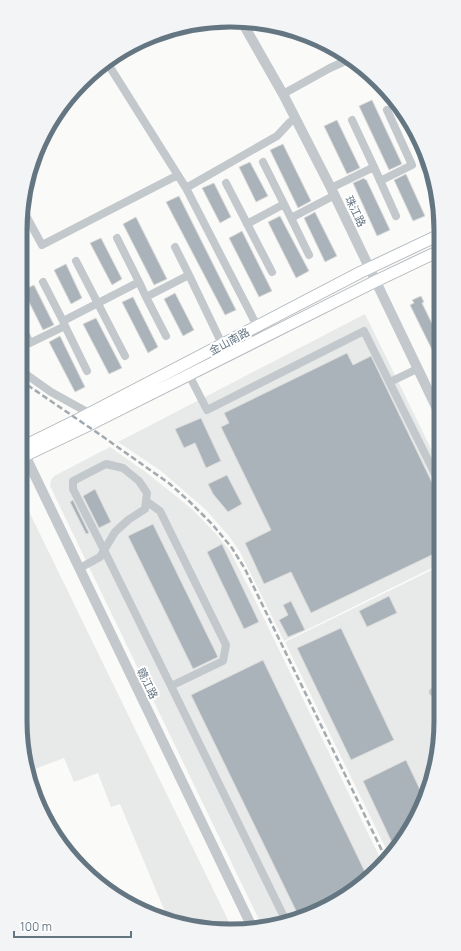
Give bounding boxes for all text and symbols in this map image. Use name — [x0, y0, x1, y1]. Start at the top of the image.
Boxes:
street label: 珠江路 — [342, 193, 370, 229]
street label: 金山南路 — [206, 324, 252, 358]
street label: 赣江路 — [134, 665, 162, 701]
scale bar — [14, 913, 131, 939]
text: 100 m — [20, 918, 52, 935]

